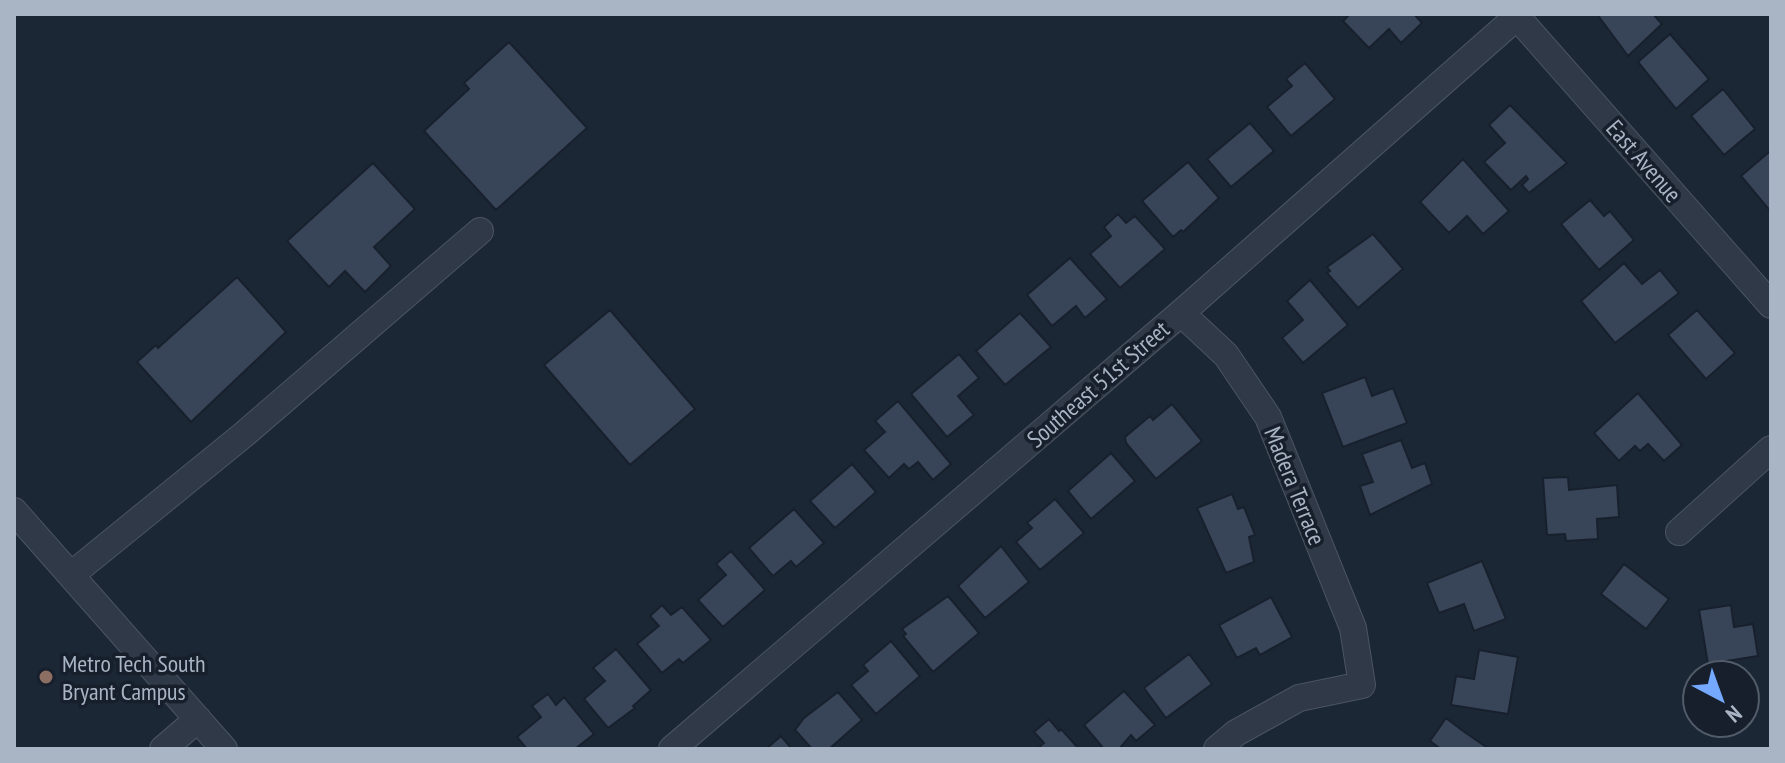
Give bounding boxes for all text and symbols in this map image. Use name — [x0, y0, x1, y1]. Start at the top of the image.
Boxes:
street label: East Avenue — [1600, 113, 1688, 209]
street label: Southeast 51st Street — [1020, 313, 1176, 454]
street label: Madera Terrace — [1257, 422, 1333, 550]
place label: Metro Tech South Bryant Campus — [62, 648, 206, 707]
north arrow — [1681, 659, 1761, 739]
marker: Metro Tech South Bryant Campus — [37, 668, 55, 686]
text: N — [1720, 700, 1748, 729]

